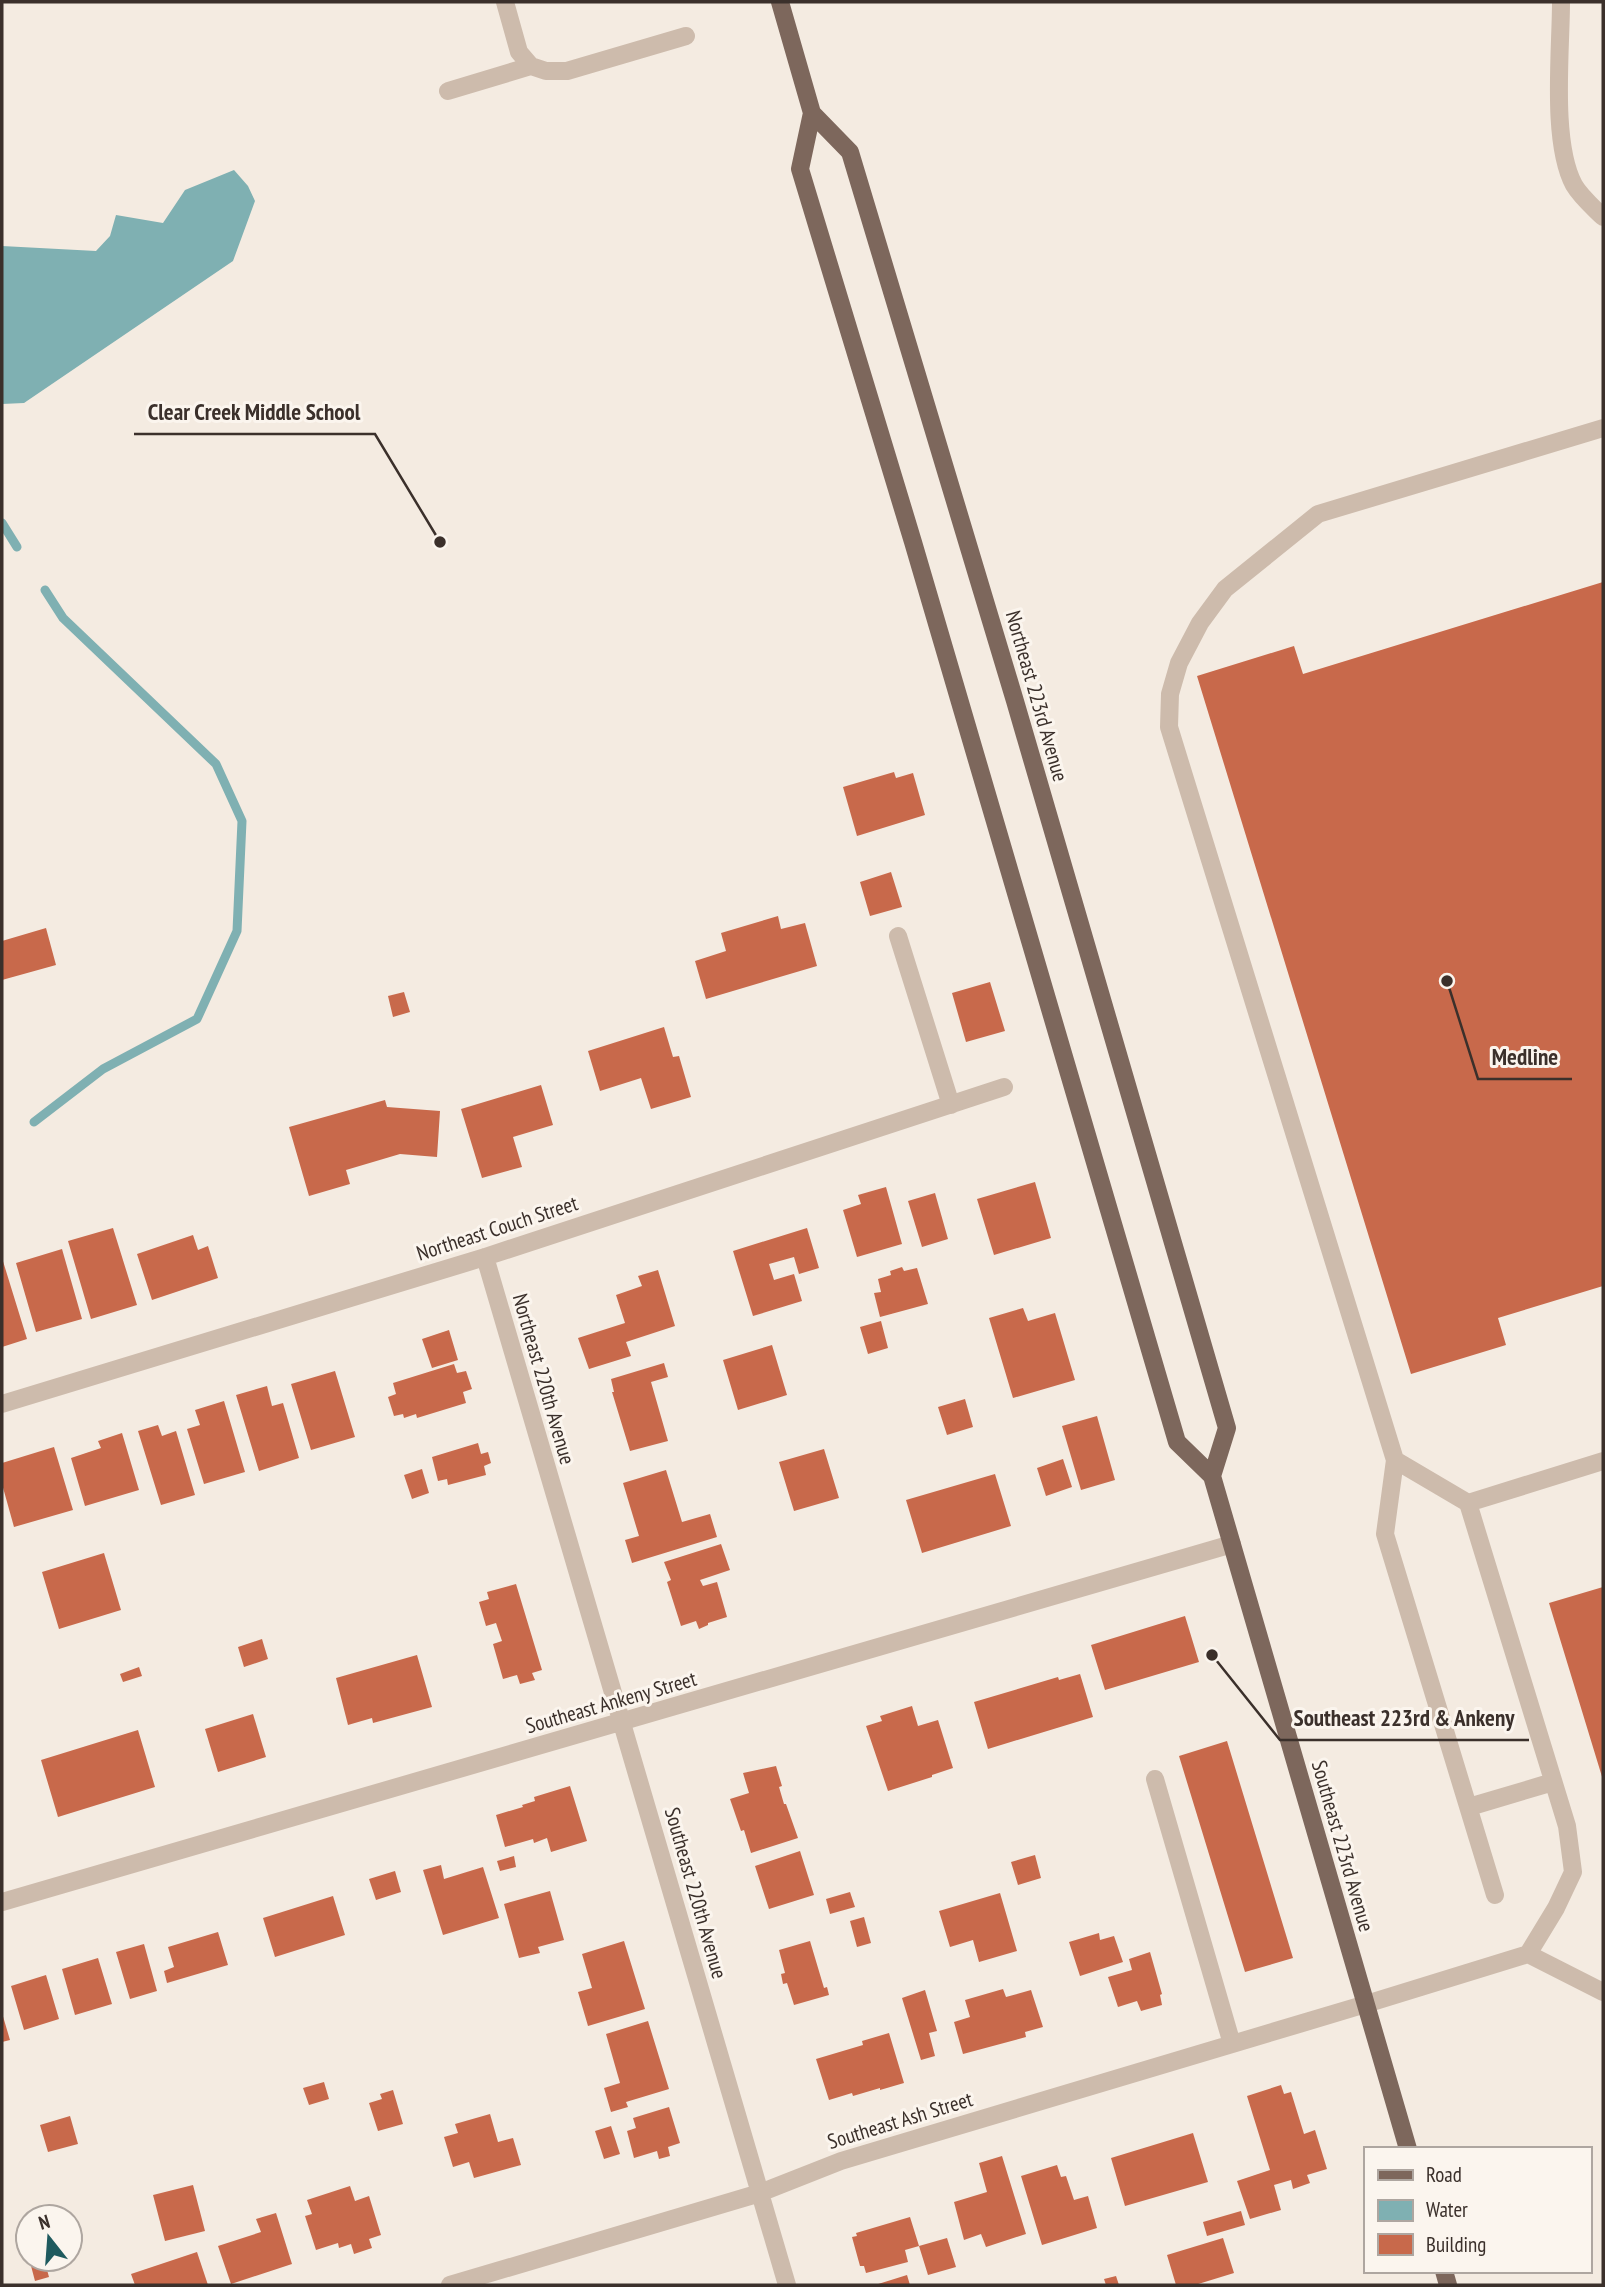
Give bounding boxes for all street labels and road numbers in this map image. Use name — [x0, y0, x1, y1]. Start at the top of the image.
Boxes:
street label: Northeast 223rd Avenue — [1000, 608, 1074, 784]
street label: Northeast Couch Street — [413, 1189, 581, 1267]
street label: Northeast 220th Avenue — [507, 1290, 581, 1468]
street label: Southeast Ankeny Street — [523, 1665, 700, 1739]
street label: Southeast 223rd Avenue — [1306, 1757, 1380, 1935]
street label: Southeast 220th Avenue — [659, 1804, 733, 1982]
street label: Southeast Ash Street — [824, 2085, 976, 2155]

